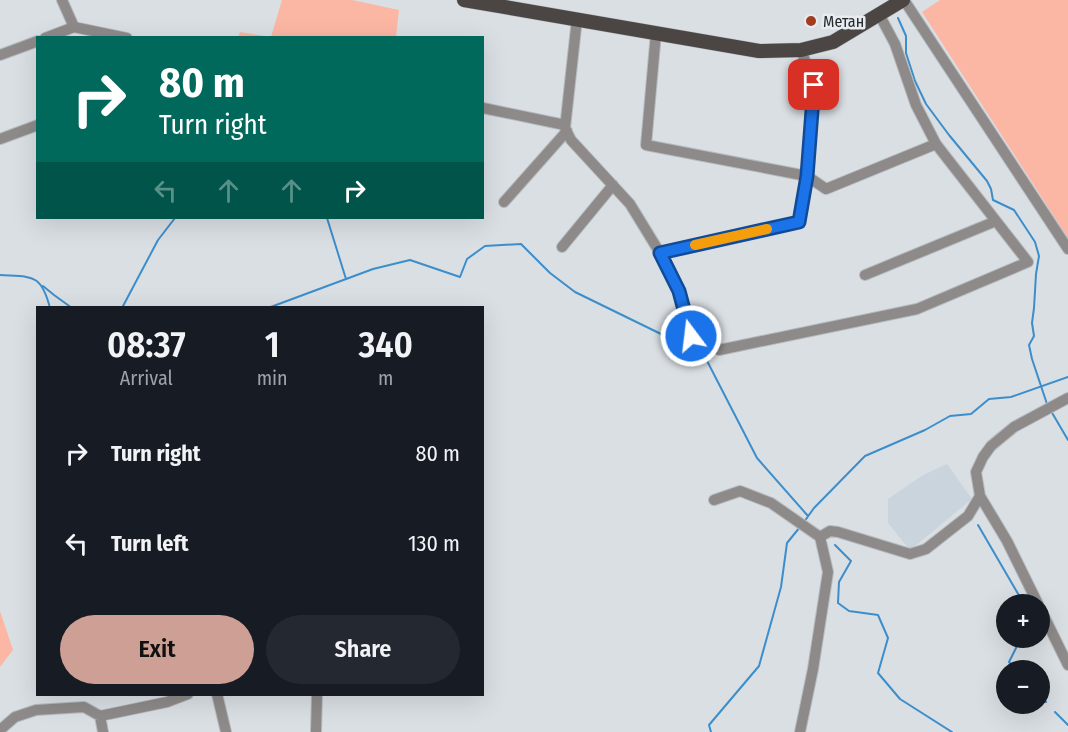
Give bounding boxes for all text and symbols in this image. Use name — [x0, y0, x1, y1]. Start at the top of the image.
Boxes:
place label: Метан — [823, 12, 864, 31]
marker: Метан — [804, 14, 818, 28]
text: 80 m — [159, 58, 245, 108]
pin — [788, 59, 839, 110]
icon: right — [60, 60, 138, 138]
icon: arrive — [797, 68, 830, 101]
text: Turn right — [159, 109, 267, 141]
icon: left — [149, 174, 182, 207]
icon: ahead — [212, 174, 245, 207]
icon: ahead — [275, 174, 308, 207]
icon: right — [338, 174, 371, 207]
position arrow — [659, 304, 723, 368]
text: 08:37 — [107, 323, 186, 367]
text: 1 — [265, 323, 280, 367]
text: 340 — [359, 323, 413, 367]
text: Arrival — [120, 366, 173, 390]
text: min — [257, 366, 288, 390]
text: m — [378, 366, 393, 390]
icon: right — [60, 437, 93, 470]
text: Turn right — [111, 440, 200, 467]
text: 80 m — [415, 440, 460, 467]
icon: left — [60, 527, 93, 560]
text: Turn left — [111, 530, 189, 557]
text: 130 m — [408, 530, 460, 557]
map controls — [996, 594, 1050, 714]
button: + — [996, 594, 1050, 648]
button: Exit — [60, 615, 254, 684]
button: Share — [266, 615, 460, 684]
button: − — [996, 660, 1050, 714]

